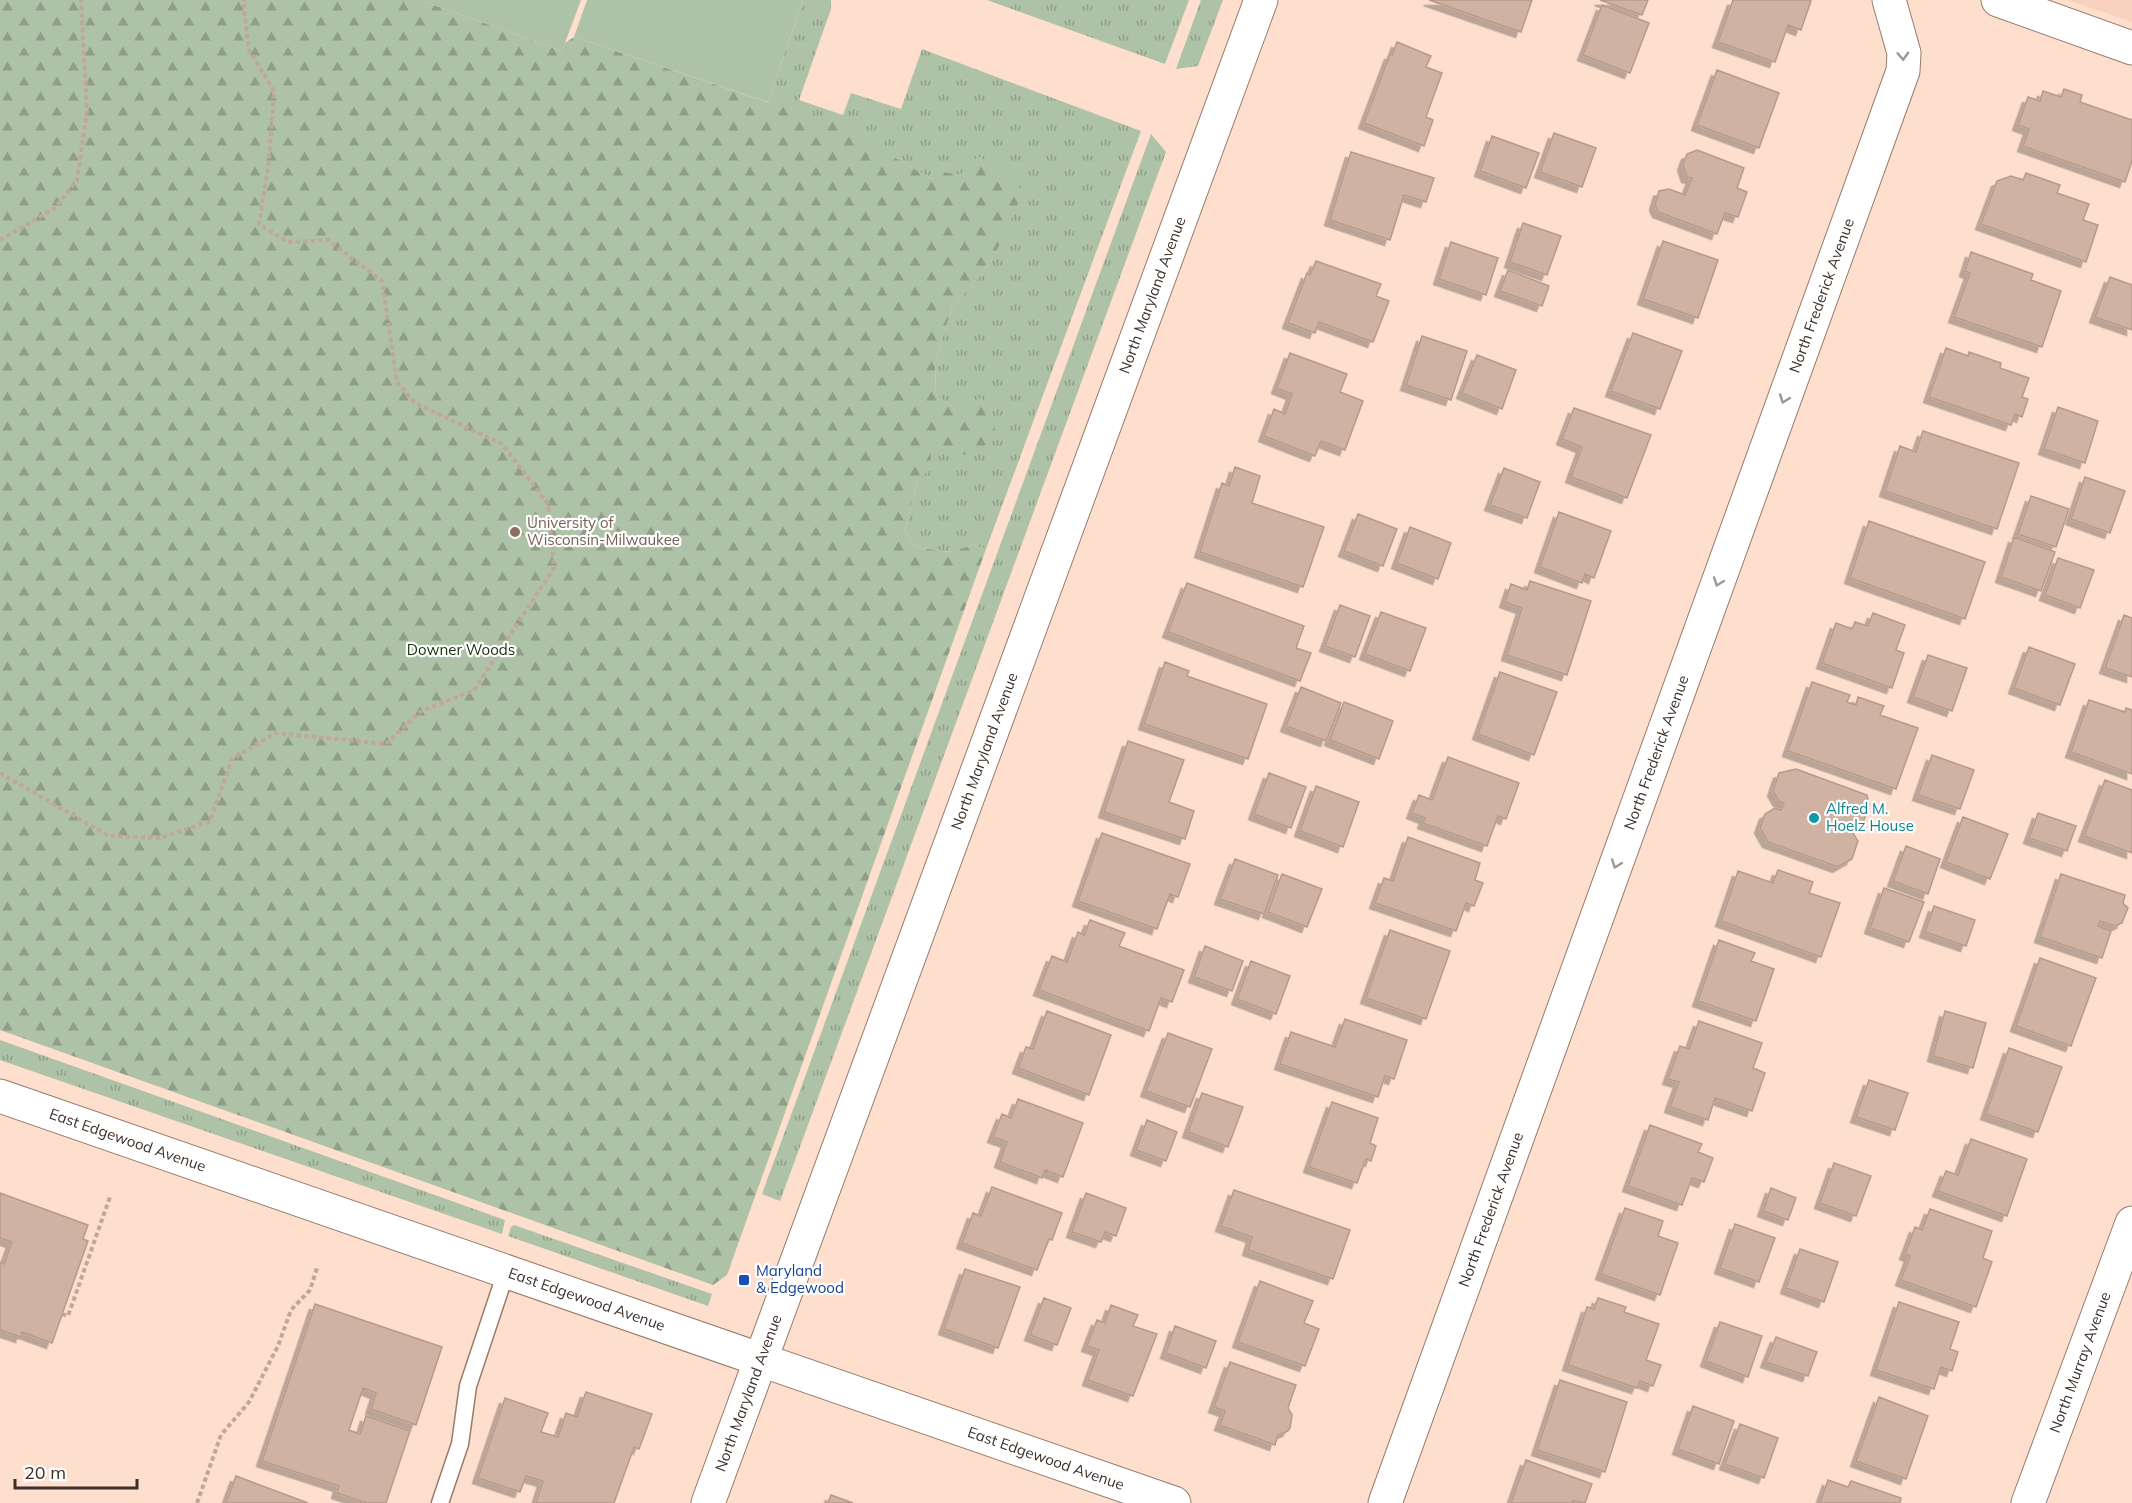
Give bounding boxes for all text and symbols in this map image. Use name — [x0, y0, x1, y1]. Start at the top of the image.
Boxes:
one-way arrow — [1896, 52, 1909, 61]
street label: North Maryland Avenue — [1114, 214, 1190, 376]
street label: North Frederick Avenue — [1785, 216, 1858, 375]
one-way arrow — [1779, 393, 1792, 403]
place label: University of Wisconsin-Milwaukee — [527, 513, 680, 549]
marker: University of Wisconsin-Milwaukee — [508, 525, 522, 539]
one-way arrow — [1713, 576, 1725, 587]
park label: Downer Woods — [407, 640, 515, 659]
street label: North Maryland Avenue — [947, 670, 1022, 832]
street label: North Frederick Avenue — [1619, 673, 1693, 832]
place label: Alfred M. Hoelz House — [1826, 799, 1914, 835]
marker: Alfred M. Hoelz House — [1807, 811, 1821, 825]
one-way arrow — [1611, 858, 1623, 869]
street label: East Edgewood Avenue — [47, 1104, 209, 1176]
street label: North Frederick Avenue — [1454, 1130, 1527, 1289]
place label: Maryland & Edgewood — [756, 1261, 844, 1297]
street label: East Edgewood Avenue — [506, 1263, 668, 1335]
marker: Maryland & Edgewood — [737, 1273, 751, 1287]
street label: North Murray Avenue — [2045, 1289, 2115, 1435]
street label: North Maryland Avenue — [710, 1312, 786, 1474]
street label: East Edgewood Avenue — [965, 1422, 1127, 1494]
scale bar — [15, 1452, 136, 1490]
text: 20 m — [24, 1461, 66, 1484]

